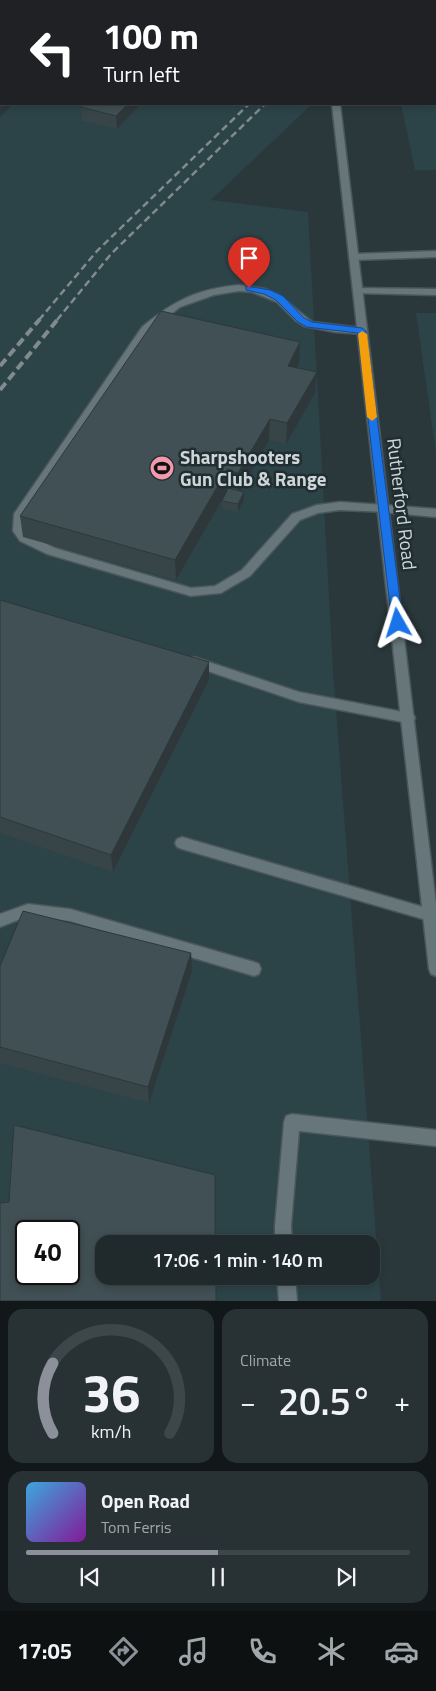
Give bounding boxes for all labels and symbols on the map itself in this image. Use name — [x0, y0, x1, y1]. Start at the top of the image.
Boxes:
pin — [228, 237, 270, 288]
street label: Rutherford Road — [380, 436, 425, 572]
place label: Sharpshooters Gun Club & Range — [180, 442, 327, 493]
sports icon: Sharpshooters Gun Club & Range — [149, 455, 175, 481]
position arrow — [371, 596, 423, 648]
speed limit sign: 40 — [15, 1220, 80, 1285]

